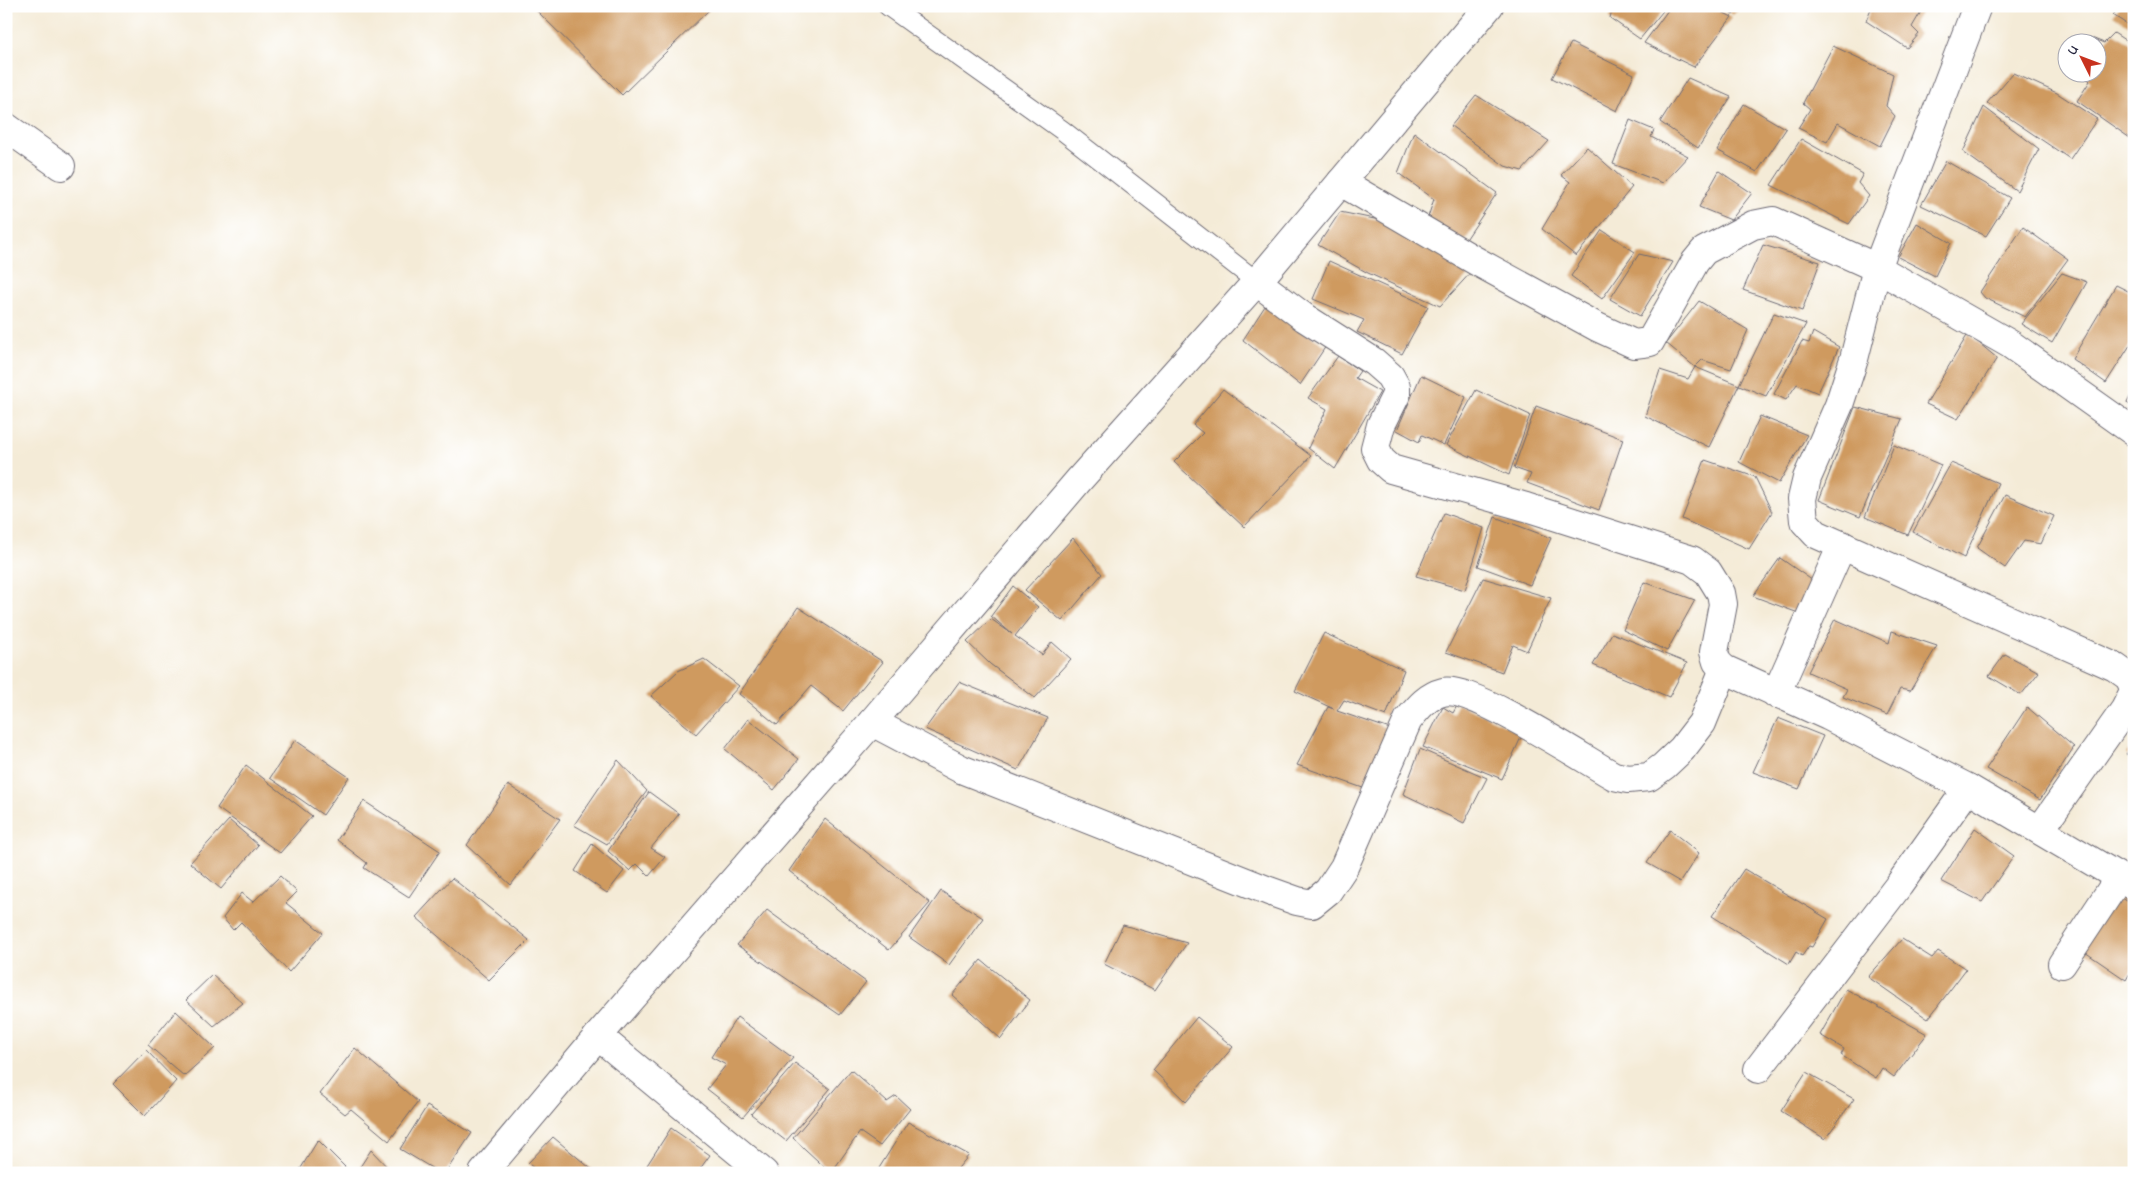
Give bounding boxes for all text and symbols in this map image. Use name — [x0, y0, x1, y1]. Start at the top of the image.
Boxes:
north arrow — [2058, 32, 2108, 82]
text: U — [2063, 40, 2084, 61]

